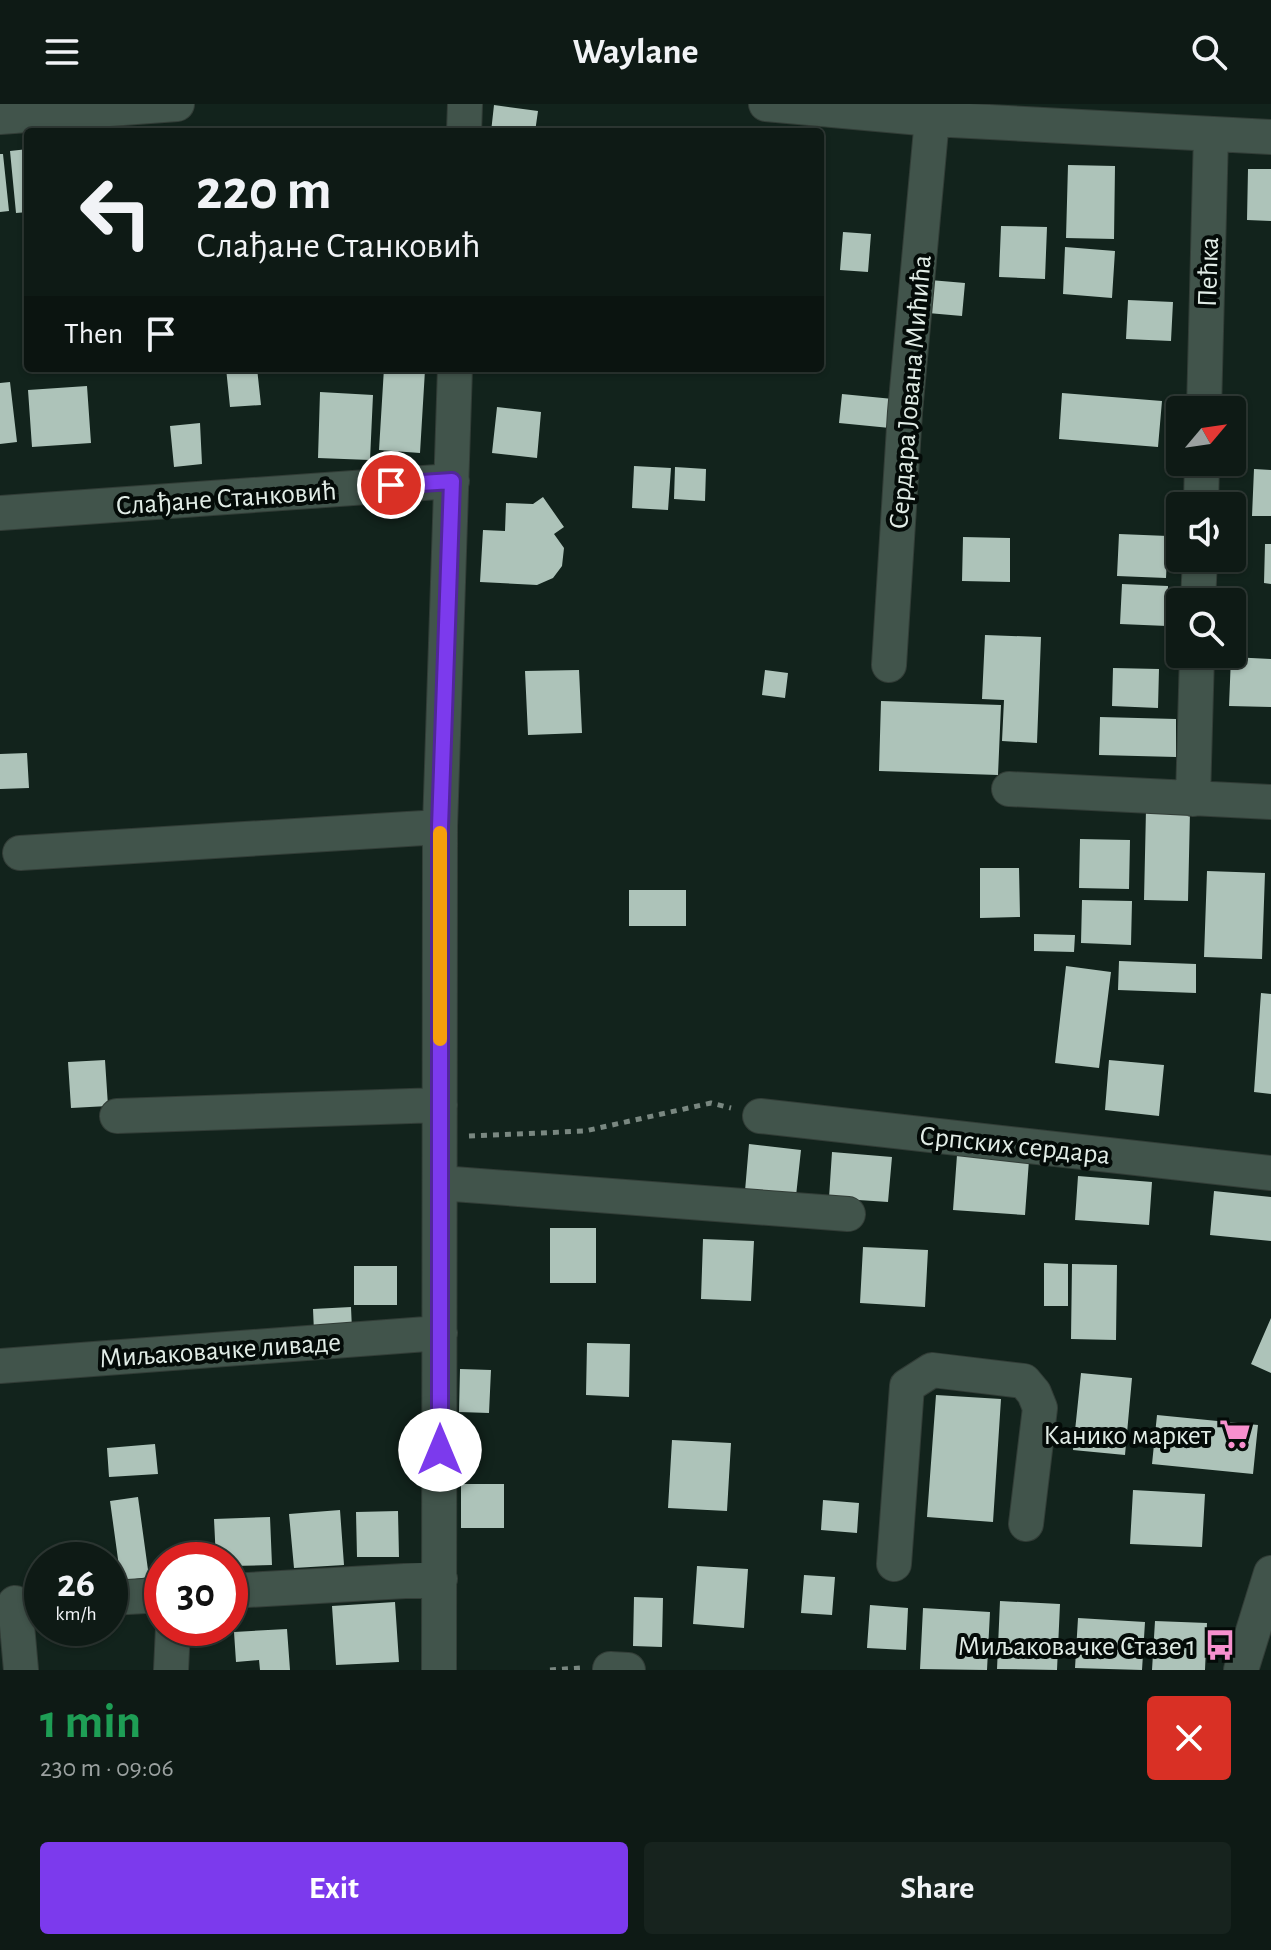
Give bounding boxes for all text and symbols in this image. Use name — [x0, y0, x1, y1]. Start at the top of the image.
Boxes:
icon: menu — [40, 30, 84, 74]
icon: search — [1187, 30, 1231, 74]
text: Waylane — [572, 34, 699, 70]
icon: left — [64, 160, 168, 264]
text: 220 m — [196, 163, 332, 219]
text: Слађане Станковић — [196, 228, 480, 264]
street label: Пећка — [1194, 236, 1224, 308]
street label: Сердара Јована Мићића — [885, 254, 937, 530]
icon: arrive — [139, 312, 183, 356]
text: Then — [64, 319, 123, 349]
north arrow — [1166, 396, 1246, 476]
map controls — [1166, 396, 1246, 668]
pin — [357, 451, 425, 519]
icon: arrive — [369, 463, 413, 507]
street label: Слађане Станковић — [115, 477, 337, 521]
button: sound — [1166, 492, 1246, 572]
button: search — [1166, 588, 1246, 668]
street label: Српских сердара — [918, 1122, 1112, 1170]
street label: Миљаковачке ливаде — [98, 1329, 342, 1373]
position arrow — [398, 1408, 482, 1492]
supermarket icon: Канико маркет — [1218, 1417, 1252, 1451]
place label: Канико маркет — [1043, 1422, 1212, 1450]
speed limit sign: 30 — [144, 1542, 248, 1646]
text: 26 — [57, 1564, 95, 1604]
text: km/h — [55, 1604, 97, 1624]
bus stop icon: Миљаковачке Стазе 1 — [1203, 1628, 1237, 1662]
place label: Миљаковачке Стазе 1 — [958, 1633, 1196, 1661]
button: close — [1147, 1696, 1231, 1780]
text: 1 min — [40, 1699, 141, 1747]
text: 230 m · 09:06 — [40, 1755, 174, 1781]
button: Exit — [40, 1842, 628, 1934]
button: Share — [644, 1842, 1231, 1934]

